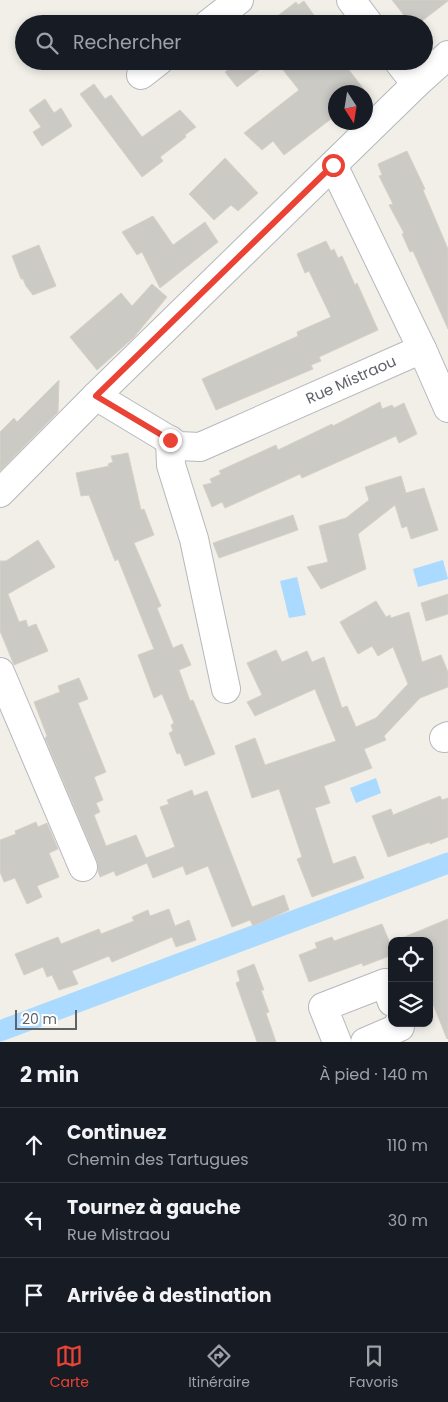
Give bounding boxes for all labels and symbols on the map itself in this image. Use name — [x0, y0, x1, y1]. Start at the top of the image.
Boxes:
north arrow — [328, 85, 373, 130]
route start — [322, 154, 345, 177]
street label: Rue Mistraou — [302, 350, 399, 409]
route end — [159, 429, 182, 452]
scale bar — [15, 1007, 78, 1030]

